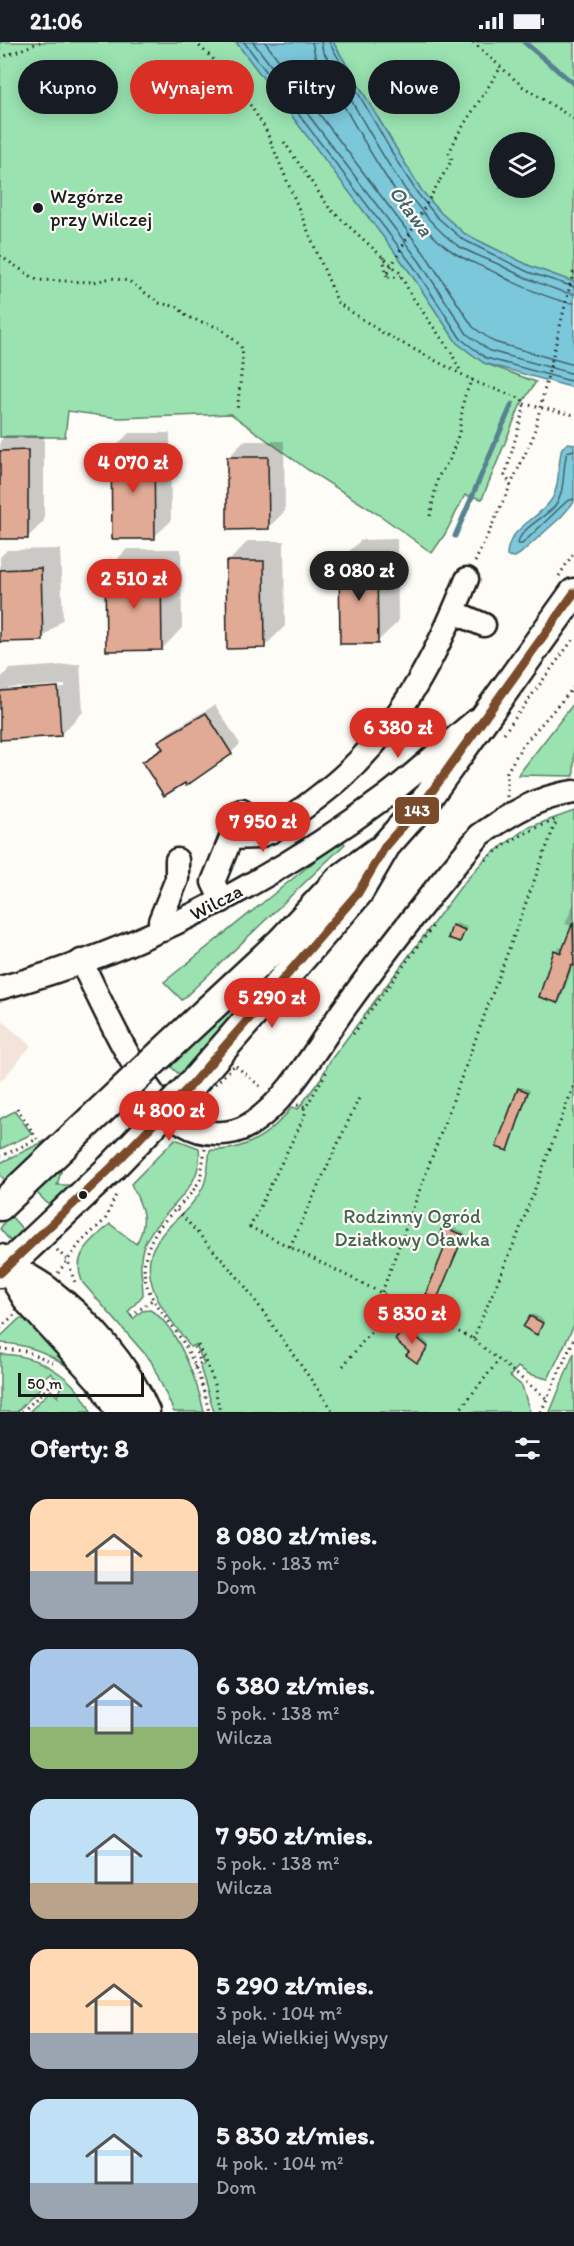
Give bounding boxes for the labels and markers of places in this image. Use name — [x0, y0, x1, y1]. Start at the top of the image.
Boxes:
place label: Wzgórze przy Wilczej — [50, 184, 152, 231]
marker: Wzgórze przy Wilczej — [31, 201, 45, 215]
pin: 4 070 zł — [71, 443, 195, 494]
pin: 8 080 zł — [297, 551, 421, 602]
pin: 2 510 zł — [72, 559, 196, 610]
pin: 6 380 zł — [336, 708, 460, 759]
pin: 7 950 zł — [201, 802, 325, 853]
pin: 5 290 zł — [210, 978, 334, 1029]
pin: 4 800 zł — [107, 1091, 231, 1142]
unlabelled marker — [77, 1189, 89, 1201]
pin: 5 830 zł — [350, 1294, 474, 1345]

